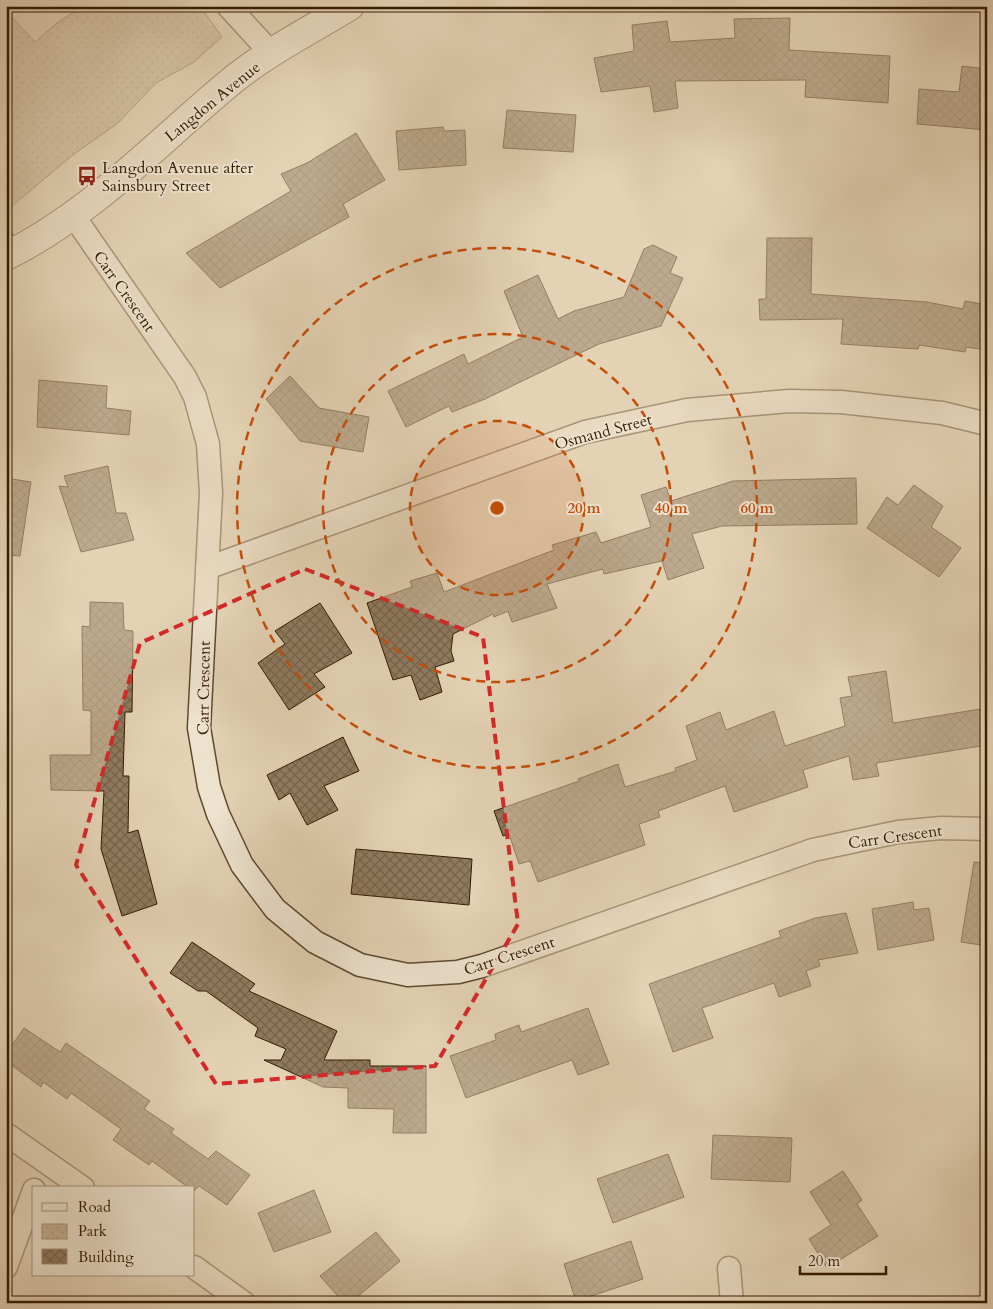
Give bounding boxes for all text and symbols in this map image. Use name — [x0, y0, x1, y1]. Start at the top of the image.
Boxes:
street label: Langdon Avenue — [160, 56, 265, 147]
place label: Langdon Avenue after Sainsbury Street — [102, 157, 254, 197]
bus stop icon: Langdon Avenue after Sainsbury Street — [76, 165, 98, 187]
street label: Carr Crescent — [88, 247, 160, 337]
street label: Osmand Street — [552, 408, 654, 456]
text: 20 m — [567, 498, 601, 518]
text: 40 m — [654, 498, 688, 518]
text: 60 m — [740, 498, 774, 518]
centre of rings — [488, 499, 506, 517]
street label: Carr Crescent — [192, 641, 216, 735]
street label: Carr Crescent — [847, 820, 943, 854]
street label: Carr Crescent — [461, 931, 558, 981]
legend — [32, 1186, 195, 1276]
text: Road — [78, 1197, 111, 1217]
text: Park — [78, 1221, 107, 1241]
scale bar — [800, 1244, 887, 1276]
text: Building — [78, 1247, 134, 1267]
text: 20 m — [808, 1251, 840, 1271]

